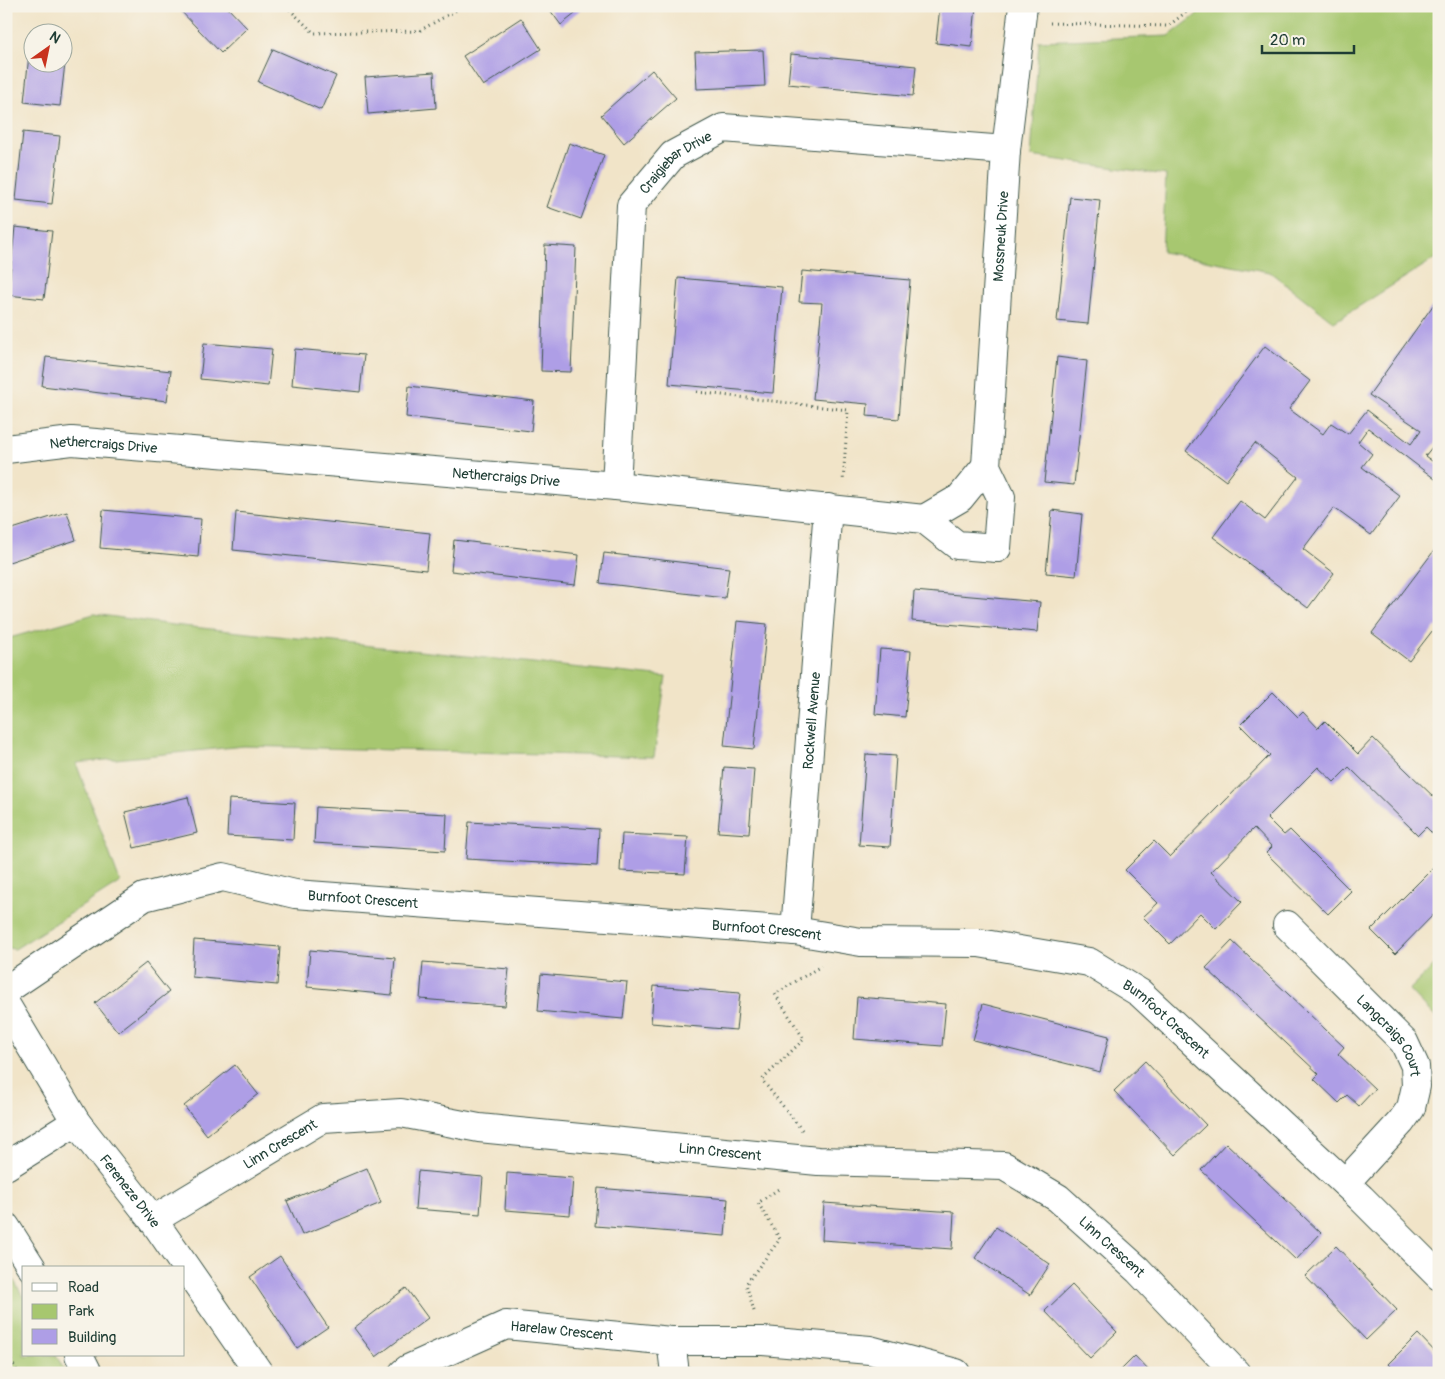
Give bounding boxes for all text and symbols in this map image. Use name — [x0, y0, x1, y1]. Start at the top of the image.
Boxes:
north arrow — [22, 22, 72, 72]
scale bar — [1262, 22, 1355, 54]
text: N — [46, 28, 63, 47]
text: 20 m — [1270, 31, 1305, 50]
street label: Craigiebar Drive — [636, 127, 715, 197]
street label: Mossneuk Drive — [989, 190, 1012, 282]
street label: Nethercraigs Drive — [49, 432, 158, 457]
street label: Nethercraigs Drive — [452, 464, 561, 490]
street label: Rockwell Avenue — [799, 671, 824, 770]
street label: Burnfoot Crescent — [307, 886, 419, 912]
street label: Burnfoot Crescent — [711, 916, 823, 944]
street label: Burnfoot Crescent — [1120, 976, 1213, 1062]
street label: Langcraigs Court — [1353, 991, 1424, 1077]
street label: Linn Crescent — [240, 1115, 320, 1172]
street label: Linn Crescent — [678, 1139, 762, 1164]
street label: Fereneze Drive — [96, 1151, 164, 1231]
street label: Linn Crescent — [1076, 1213, 1149, 1281]
legend — [22, 1266, 185, 1356]
text: Road — [68, 1278, 99, 1297]
text: Park — [68, 1302, 95, 1321]
street label: Harelaw Crescent — [510, 1317, 614, 1344]
text: Building — [68, 1328, 116, 1347]

